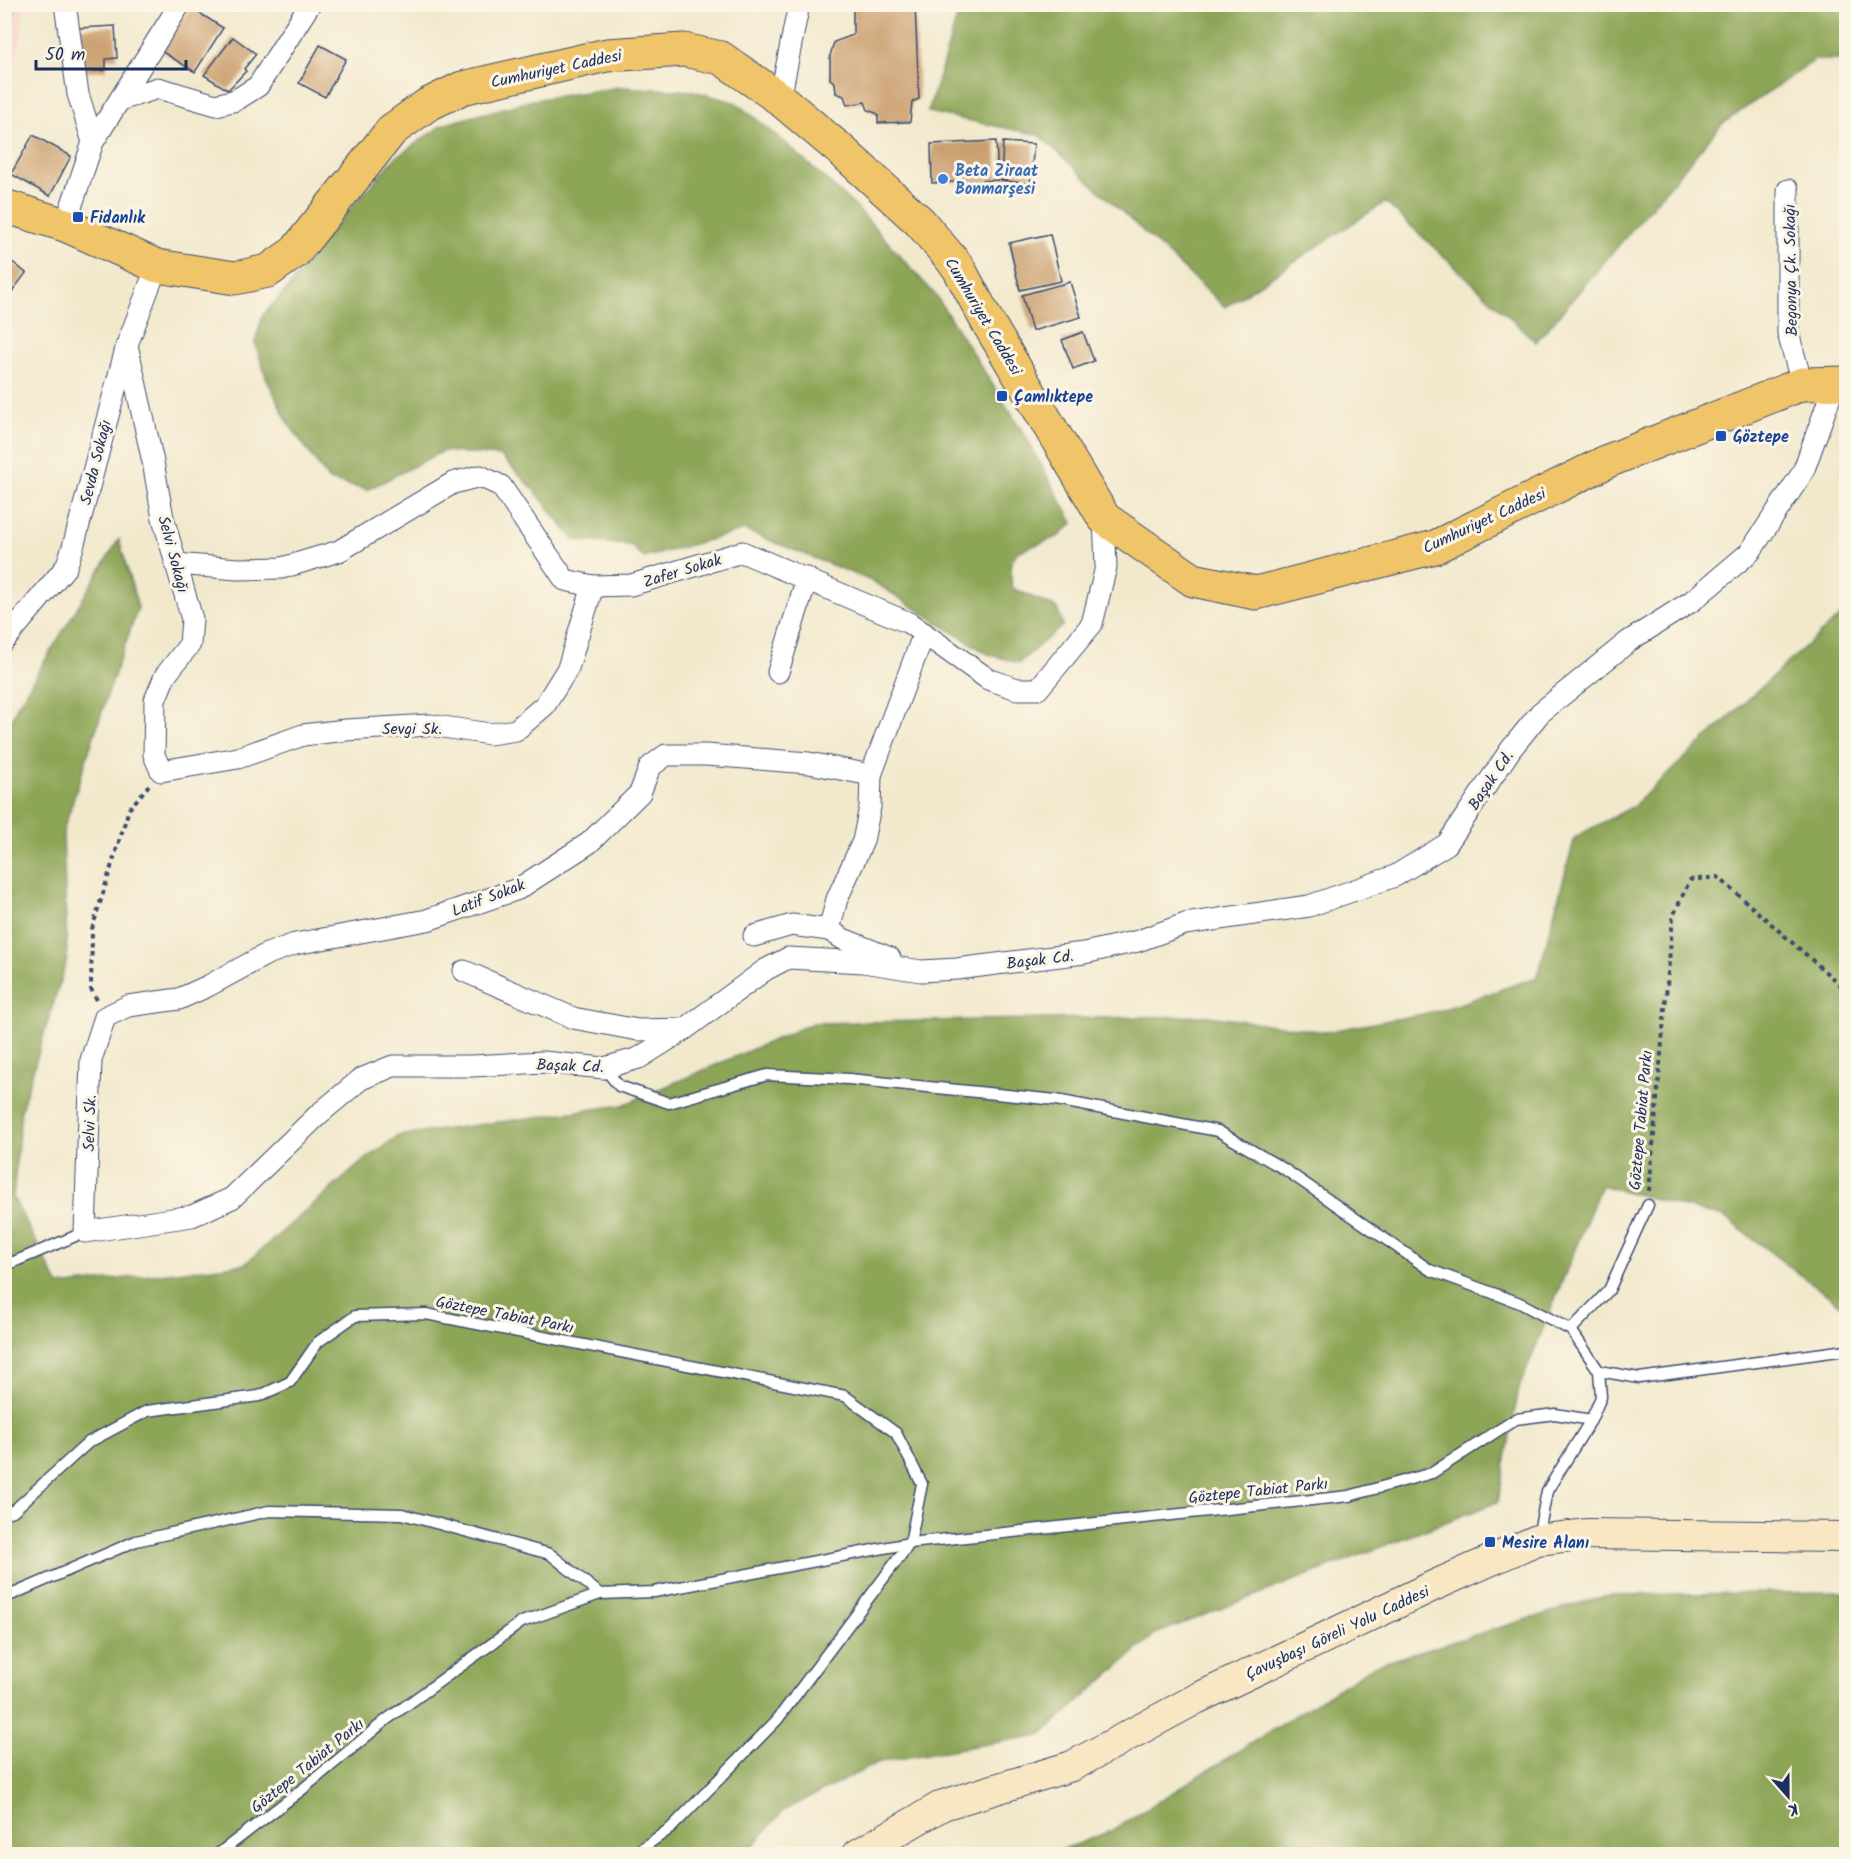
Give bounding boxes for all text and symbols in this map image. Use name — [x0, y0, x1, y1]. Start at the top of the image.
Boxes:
scale bar — [36, 33, 186, 71]
text: 50 m — [45, 41, 85, 70]
street label: Cumhuriyet Caddesi — [488, 43, 625, 96]
place label: Beta Ziraat Bonmarşesi — [955, 159, 1039, 202]
marker: Beta Ziraat Bonmarşesi — [936, 172, 950, 186]
street label: Begonya Çk. Sokağı — [1778, 204, 1805, 336]
place label: Fidanlık — [90, 206, 146, 231]
marker: Fidanlık — [71, 210, 85, 224]
street label: Cumhuriyet Caddesi — [938, 253, 1028, 381]
place label: Çamlıktepe — [1014, 385, 1093, 410]
marker: Çamlıktepe — [995, 389, 1009, 403]
street label: Sevda Sokağı — [74, 417, 119, 508]
place label: Göztepe — [1733, 425, 1789, 450]
marker: Göztepe — [1714, 429, 1728, 443]
street label: Cumhuriyet Caddesi — [1419, 481, 1552, 561]
street label: Selvi Sokağı — [150, 513, 195, 596]
street label: Zafer Sokak — [640, 548, 725, 595]
street label: Sevgi Sk. — [382, 717, 442, 742]
street label: Başak Cd. — [1462, 746, 1520, 816]
street label: Latif Sokak — [448, 873, 529, 924]
street label: Başak Cd. — [1005, 944, 1075, 977]
street label: Göztepe Tabiat Parkı — [1623, 1049, 1660, 1191]
street label: Başak Cd. — [536, 1053, 604, 1080]
street label: Selvi Sk. — [77, 1094, 104, 1152]
street label: Göztepe Tabiat Parkı — [433, 1290, 576, 1341]
street label: Göztepe Tabiat Parkı — [1187, 1472, 1329, 1511]
place label: Mesire Alanı — [1502, 1531, 1589, 1556]
marker: Mesire Alanı — [1483, 1535, 1497, 1549]
street label: Çavuşbaşı Göreli Yolu Caddesi — [1241, 1579, 1435, 1687]
street label: Göztepe Tabiat Parkı — [246, 1712, 370, 1820]
north arrow — [1758, 1766, 1818, 1826]
text: K — [1784, 1795, 1802, 1822]

